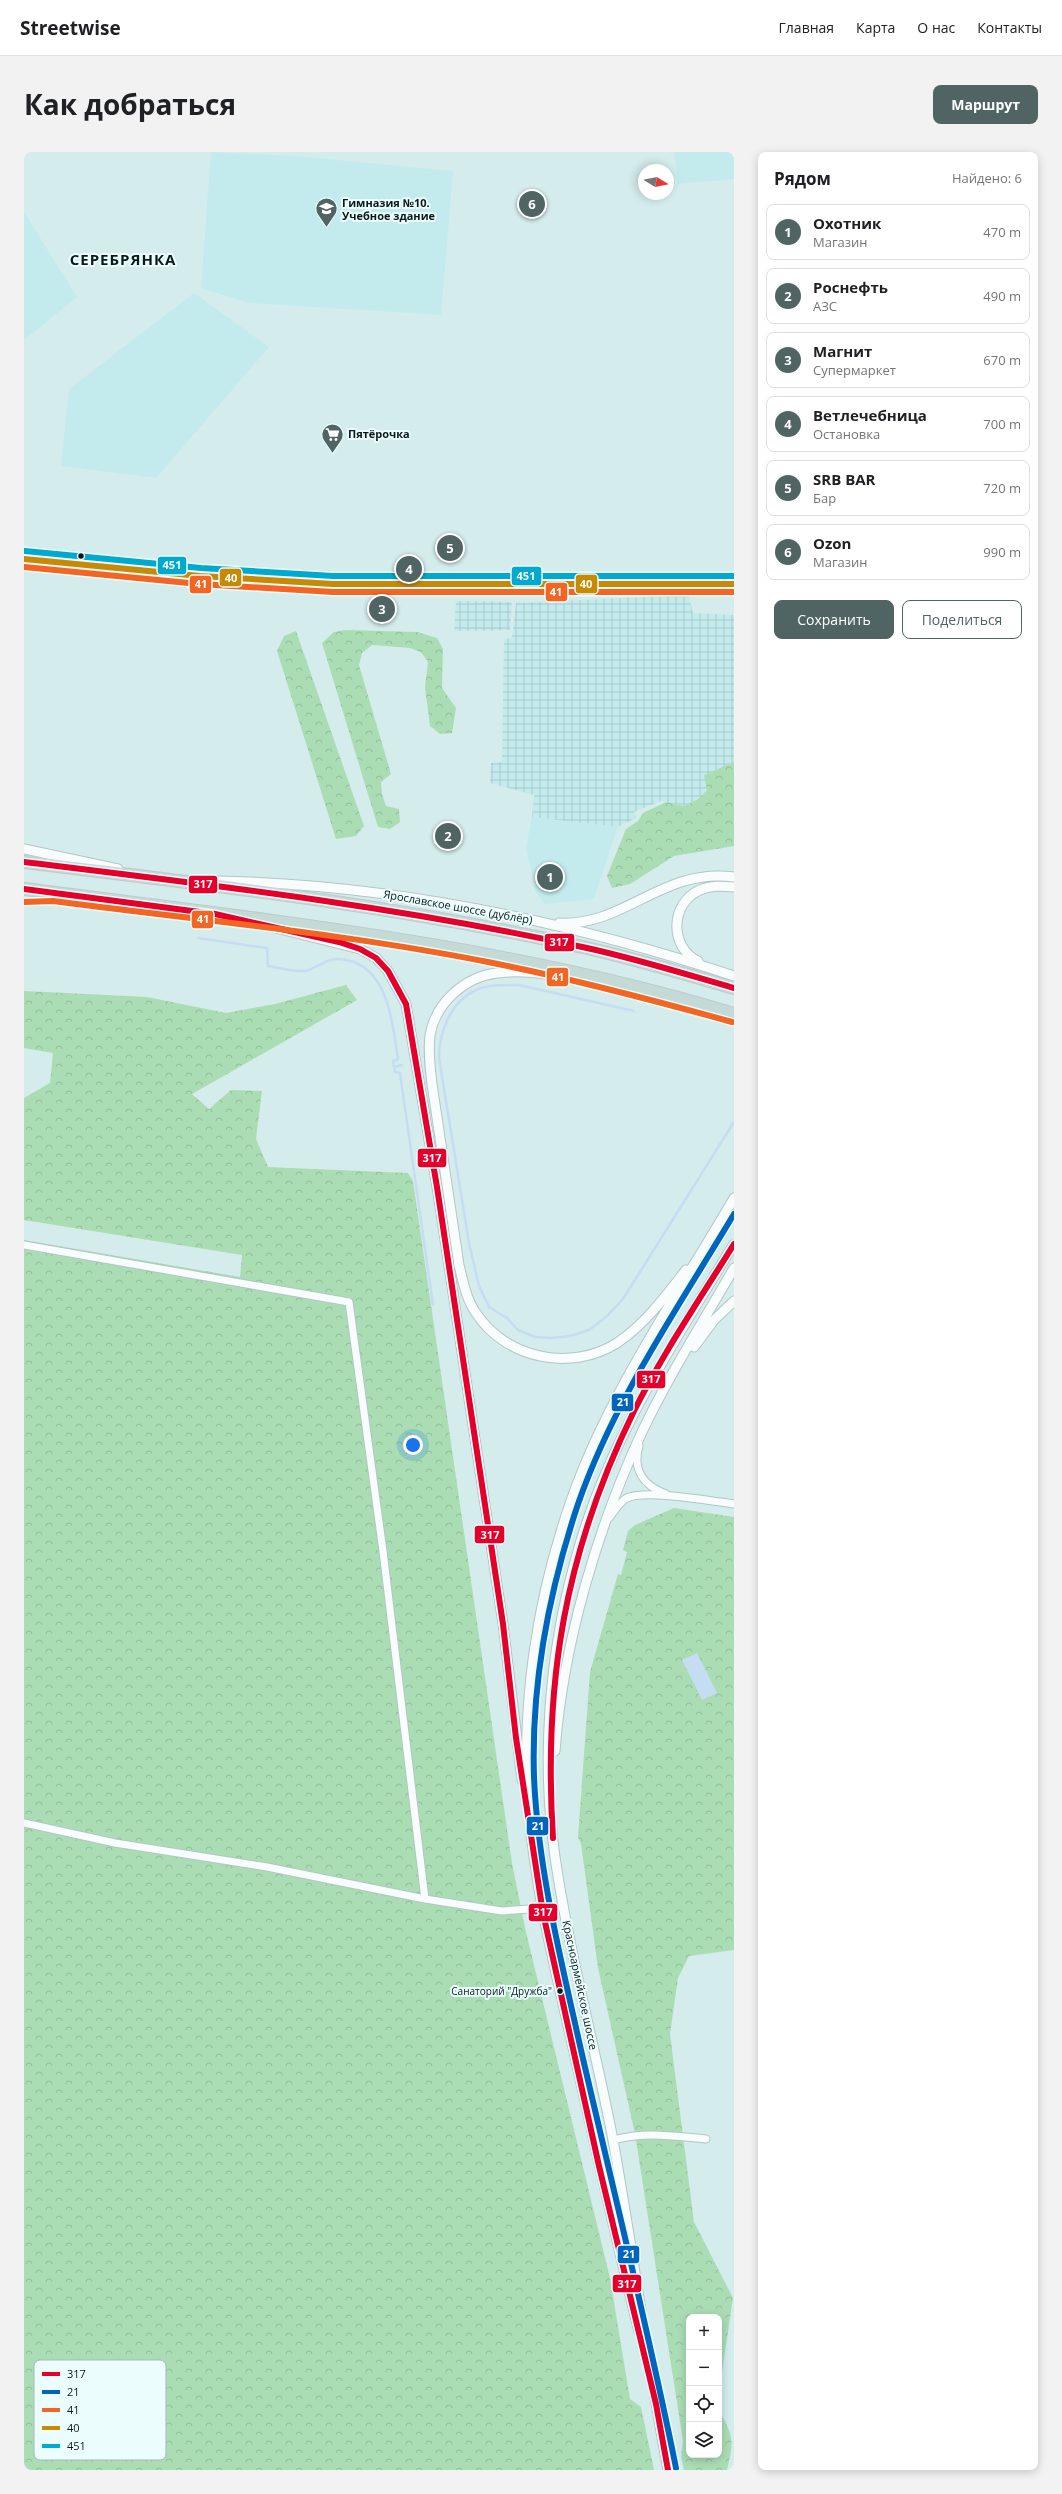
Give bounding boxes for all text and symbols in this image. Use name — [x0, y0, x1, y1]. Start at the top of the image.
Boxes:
text: Streetwise — [20, 15, 121, 41]
text: Главная — [779, 18, 834, 37]
text: Карта — [856, 18, 895, 37]
text: О нас — [917, 18, 955, 37]
text: Контакты — [977, 18, 1042, 37]
text: Как добраться — [24, 85, 236, 123]
button: Маршрут — [933, 85, 1038, 124]
north arrow — [638, 164, 674, 200]
text: Рядом — [774, 167, 831, 190]
text: Найдено: 6 — [952, 169, 1022, 187]
pin: 6 — [519, 189, 545, 219]
place label: Гимназия №10. Учебное здание — [342, 195, 436, 223]
school or university icon: Гимназия №10. Учебное здание — [314, 196, 340, 229]
text: Охотник — [813, 213, 881, 233]
text: 1 — [784, 223, 792, 241]
text: 470 m — [983, 223, 1021, 241]
text: Магазин — [813, 233, 868, 251]
district label: СЕРЕБРЯНКА — [70, 249, 176, 269]
text: Роснефть — [813, 277, 888, 297]
text: 2 — [784, 287, 792, 305]
text: 490 m — [983, 287, 1021, 305]
text: АЗС — [813, 297, 837, 315]
text: Магнит — [813, 341, 872, 361]
text: 3 — [784, 351, 792, 369]
text: 670 m — [983, 351, 1021, 369]
text: Супермаркет — [813, 361, 896, 379]
text: Ветлечебница — [813, 405, 927, 425]
text: 4 — [784, 415, 792, 433]
text: 700 m — [983, 415, 1021, 433]
supermarket icon: Пятёрочка — [320, 421, 346, 454]
text: Остановка — [813, 425, 880, 443]
place label: Пятёрочка — [348, 426, 410, 441]
text: SRB BAR — [813, 469, 875, 489]
text: 5 — [784, 479, 792, 497]
text: 720 m — [983, 479, 1021, 497]
text: Бар — [813, 489, 836, 507]
pin: 5 — [437, 533, 463, 563]
text: Ozon — [813, 533, 851, 553]
text: 6 — [784, 543, 792, 561]
text: 990 m — [983, 543, 1021, 561]
unlabelled marker — [76, 551, 86, 561]
text: Магазин — [813, 553, 868, 571]
pin: 4 — [396, 554, 422, 584]
line badge: 451 — [157, 556, 187, 575]
text: 451 — [163, 557, 181, 572]
line badge: 451 — [511, 566, 542, 586]
line badge: 40 — [219, 568, 242, 587]
text: 451 — [517, 568, 535, 583]
text: 40 — [225, 570, 237, 585]
line badge: 40 — [575, 574, 598, 594]
line badge: 41 — [189, 575, 212, 594]
text: 41 — [195, 576, 207, 591]
text: 40 — [580, 576, 592, 591]
line badge: 41 — [545, 582, 568, 602]
text: 41 — [550, 584, 562, 599]
pin: 3 — [369, 594, 395, 624]
button: Сохранить — [774, 600, 894, 639]
button: Поделиться — [902, 600, 1022, 639]
pin: 2 — [435, 821, 461, 851]
pin: 1 — [537, 862, 563, 892]
line badge: 317 — [188, 875, 218, 894]
text: 317 — [194, 876, 212, 891]
street label: Ярославское шоссе (дублёр) — [382, 886, 534, 927]
line badge: 41 — [191, 910, 214, 929]
text: 41 — [197, 911, 209, 926]
line badge: 317 — [544, 933, 575, 952]
text: 317 — [550, 934, 568, 949]
line badge: 41 — [546, 967, 569, 987]
text: 41 — [552, 969, 564, 984]
line badge: 317 — [417, 1148, 447, 1168]
text: 317 — [423, 1150, 441, 1165]
line badge: 317 — [636, 1370, 666, 1389]
text: 317 — [642, 1371, 660, 1386]
line badge: 21 — [611, 1393, 634, 1412]
text: 21 — [617, 1394, 629, 1409]
your location — [403, 1435, 423, 1455]
line badge: 317 — [474, 1525, 505, 1544]
text: 317 — [481, 1527, 499, 1542]
line badge: 21 — [526, 1816, 549, 1836]
text: 21 — [532, 1818, 544, 1833]
line badge: 317 — [528, 1903, 558, 1922]
text: 317 — [534, 1904, 552, 1919]
street label: Красноармейское шоссе — [559, 1919, 602, 2051]
place label: Санаторий "Дружба" — [451, 1984, 552, 1998]
marker: Санаторий "Дружба" — [555, 1986, 565, 1996]
line badge: 21 — [617, 2245, 640, 2264]
text: 21 — [623, 2246, 635, 2261]
line badge: 317 — [612, 2274, 642, 2293]
text: 317 — [618, 2276, 636, 2291]
map controls — [686, 2314, 722, 2458]
button: + — [686, 2314, 722, 2350]
button: − — [686, 2350, 722, 2386]
legend — [34, 2360, 166, 2460]
text: 317 — [67, 2366, 86, 2381]
text: 21 — [67, 2384, 80, 2399]
button: locate — [686, 2386, 722, 2422]
text: 41 — [67, 2402, 80, 2417]
text: 40 — [67, 2420, 80, 2435]
button: layers — [686, 2422, 722, 2458]
text: 451 — [67, 2438, 86, 2453]

